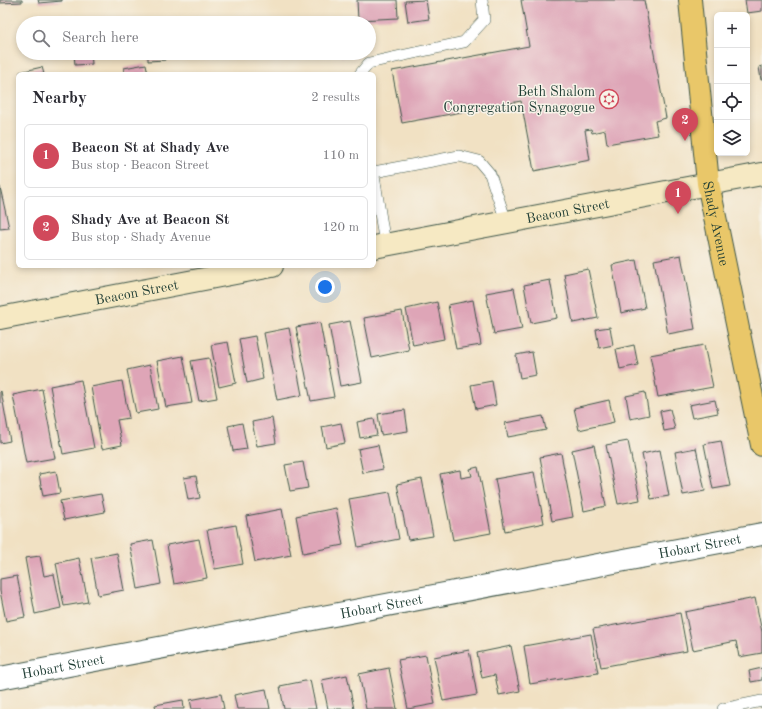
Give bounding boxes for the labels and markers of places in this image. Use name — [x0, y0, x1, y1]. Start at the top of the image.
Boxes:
place label: Beth Shalom Congregation Synagogue — [443, 85, 595, 115]
synagogue icon: Beth Shalom Congregation Synagogue — [598, 88, 620, 110]
pin: 2 — [672, 108, 698, 141]
pin: 1 — [665, 181, 691, 214]

